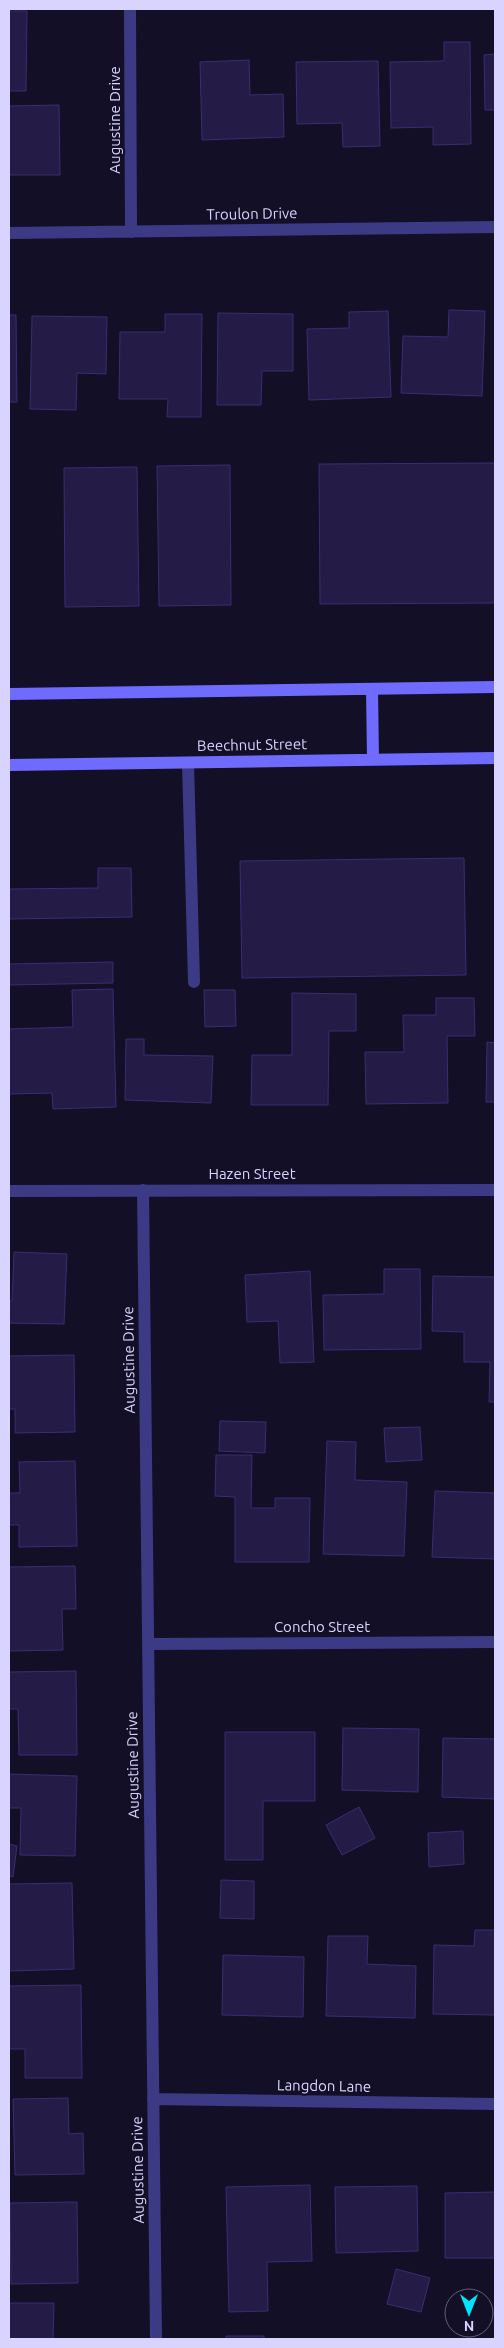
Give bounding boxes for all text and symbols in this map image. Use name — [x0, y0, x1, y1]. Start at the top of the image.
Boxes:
street label: Augustine Drive — [106, 66, 123, 174]
street label: Troulon Drive — [206, 204, 298, 223]
street label: Beechnut Street — [197, 735, 307, 754]
street label: Hazen Street — [208, 1165, 296, 1182]
street label: Augustine Drive — [119, 1306, 138, 1414]
street label: Concho Street — [274, 1618, 370, 1635]
street label: Augustine Drive — [123, 1711, 142, 1819]
street label: Langdon Lane — [277, 2076, 371, 2095]
street label: Augustine Drive — [128, 2116, 147, 2224]
north arrow — [444, 2288, 494, 2338]
text: N — [464, 2318, 474, 2334]

